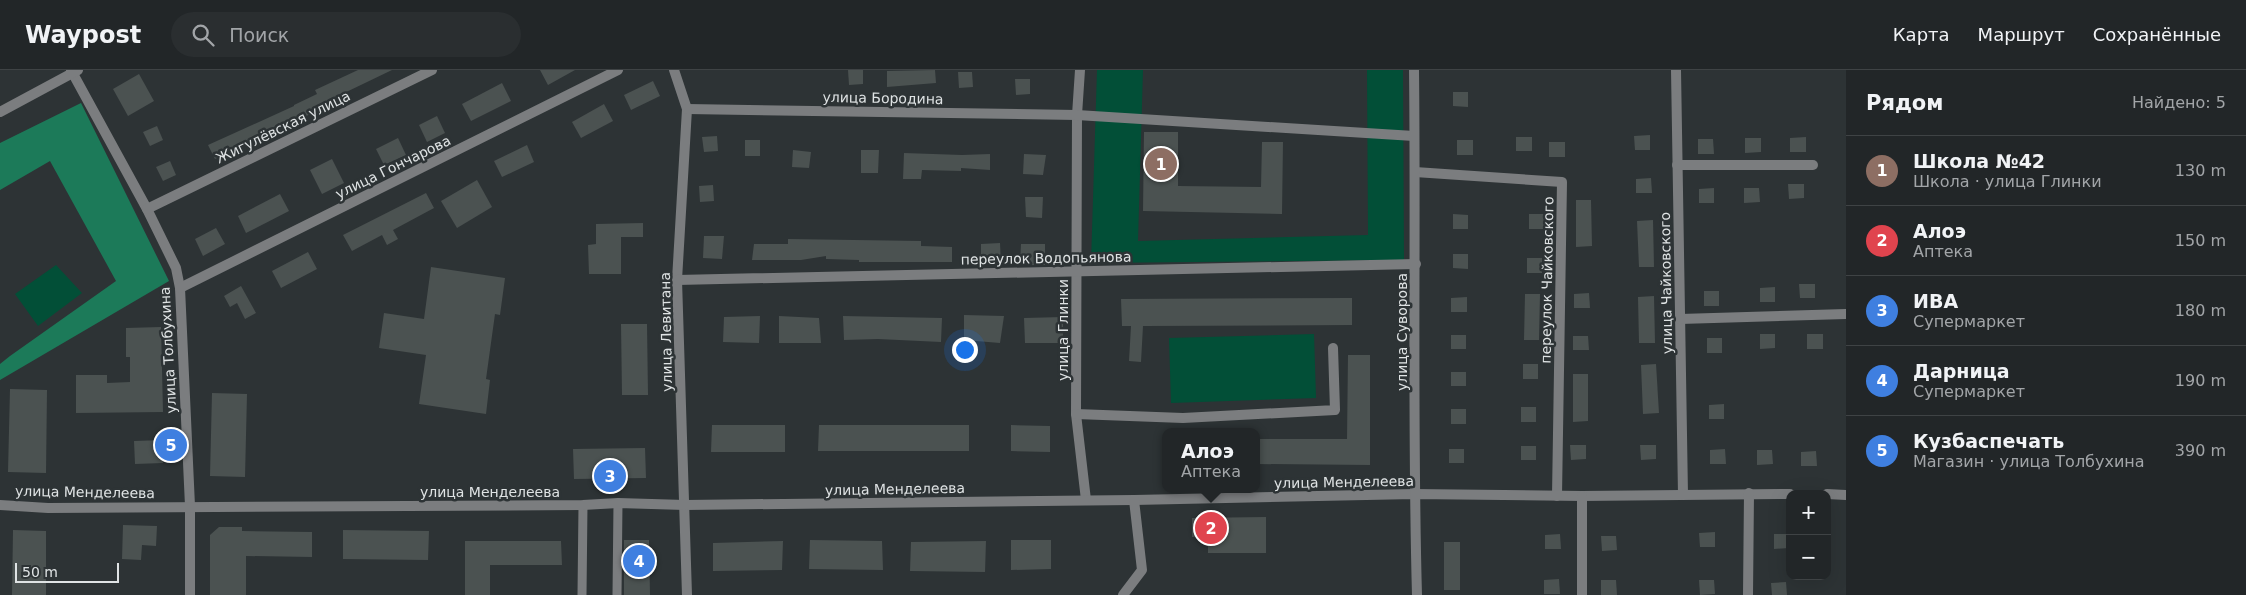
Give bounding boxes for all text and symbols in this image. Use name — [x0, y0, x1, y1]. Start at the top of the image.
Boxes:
search box — [171, 12, 521, 57]
text: Waypost — [25, 21, 141, 49]
icon: search — [189, 21, 217, 49]
text: Поиск — [229, 24, 289, 46]
text: Карта — [1893, 24, 1950, 45]
text: Маршрут — [1978, 24, 2065, 45]
text: Сохранённые — [2093, 24, 2221, 45]
street label: Жигулёвская улица — [213, 87, 353, 167]
street label: улица Бородина — [822, 89, 944, 107]
text: Рядом — [1866, 91, 1943, 115]
text: Найдено: 5 — [2132, 93, 2226, 112]
street label: улица Гончарова — [333, 132, 453, 202]
pin: 1 — [1145, 145, 1177, 183]
text: Школа №42 — [1913, 150, 2045, 172]
text: 1 — [1876, 161, 1888, 180]
text: 130 m — [2175, 161, 2226, 180]
text: Школа · улица Глинки — [1913, 172, 2102, 191]
street label: переулок Чайковского — [1538, 196, 1556, 364]
street label: улица Чайковского — [1657, 212, 1675, 354]
text: Алоэ — [1913, 220, 1966, 242]
text: 2 — [1876, 231, 1888, 250]
text: 150 m — [2175, 231, 2226, 250]
text: Аптека — [1913, 242, 1973, 261]
street label: переулок Водопьянова — [960, 249, 1132, 267]
street label: улица Левитана — [657, 272, 675, 392]
street label: улица Суворова — [1394, 273, 1410, 391]
street label: улица Глинки — [1055, 279, 1071, 381]
street label: улица Толбухина — [157, 286, 179, 414]
text: ИВА — [1913, 290, 1958, 312]
text: 3 — [1876, 301, 1888, 320]
text: 180 m — [2175, 301, 2226, 320]
text: Супермаркет — [1913, 312, 2025, 331]
your location — [952, 337, 978, 363]
text: Дарница — [1913, 360, 2010, 382]
text: 4 — [1876, 371, 1888, 390]
text: 190 m — [2175, 371, 2226, 390]
text: Супермаркет — [1913, 382, 2025, 401]
pin: 5 — [155, 426, 187, 464]
popup — [1162, 428, 1260, 493]
text: Кузбаспечать — [1913, 430, 2064, 452]
text: Алоэ — [1181, 440, 1234, 462]
text: 5 — [1876, 441, 1888, 460]
text: 390 m — [2175, 441, 2226, 460]
text: Магазин · улица Толбухина — [1913, 452, 2145, 471]
pin: 3 — [594, 457, 626, 495]
text: Аптека — [1181, 462, 1241, 481]
street label: улица Менделеева — [1274, 473, 1414, 491]
street label: улица Менделеева — [825, 480, 965, 498]
street label: улица Менделеева — [15, 483, 155, 501]
street label: улица Менделеева — [420, 484, 560, 500]
map controls — [1786, 490, 1831, 580]
button: + — [1786, 490, 1831, 535]
pin: 2 — [1195, 509, 1227, 547]
button: − — [1786, 535, 1831, 580]
pin: 4 — [623, 542, 655, 580]
scale bar — [15, 560, 119, 583]
text: 50 m — [22, 564, 58, 580]

